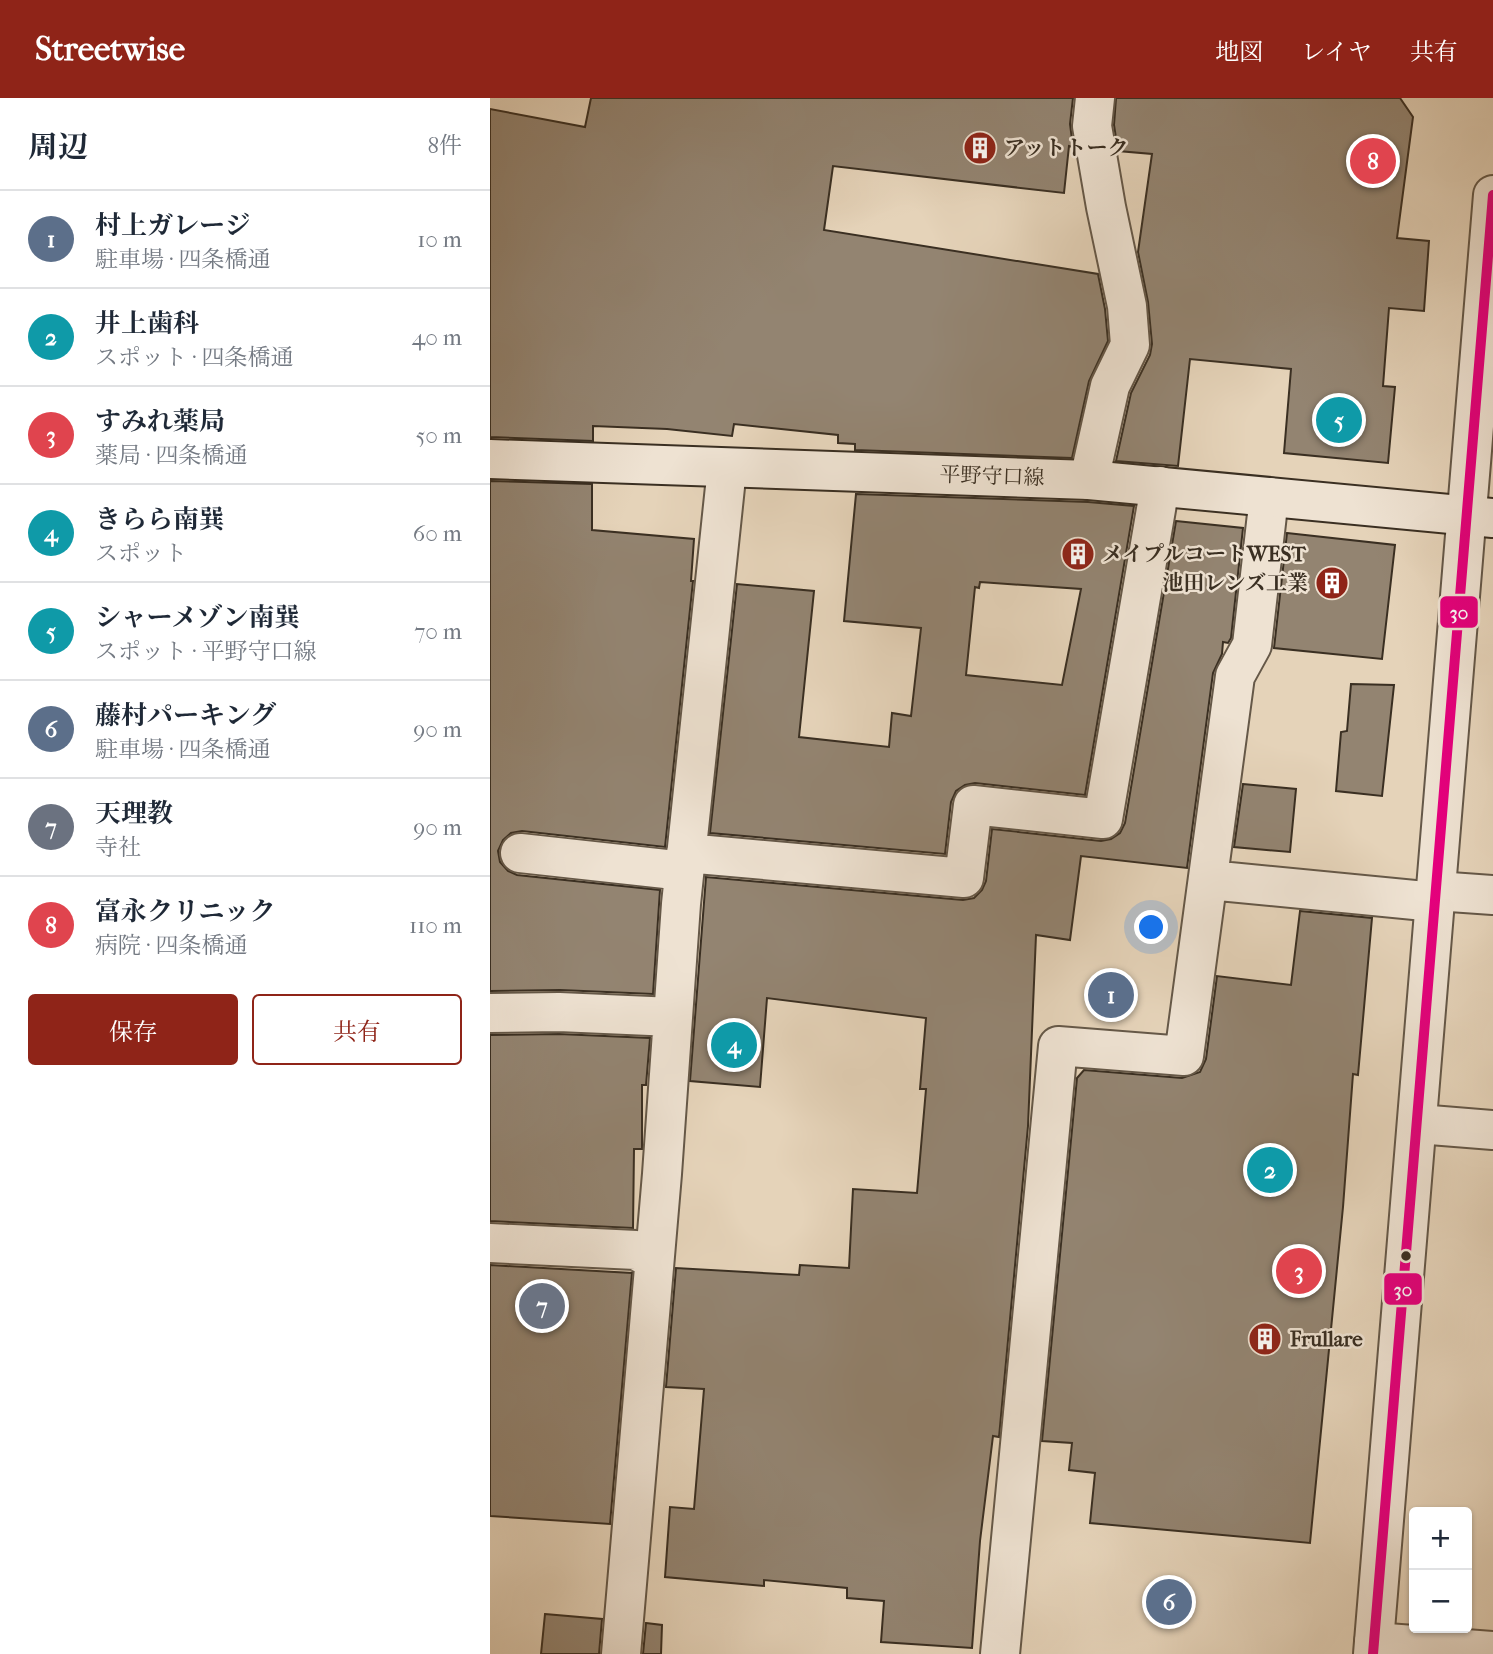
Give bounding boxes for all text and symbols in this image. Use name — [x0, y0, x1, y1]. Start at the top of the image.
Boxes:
text: Streetwise — [35, 30, 185, 69]
text: 地図 — [1215, 38, 1263, 66]
text: レイヤ — [1301, 38, 1372, 66]
text: 共有 — [1410, 38, 1458, 66]
building icon: アットトーク — [961, 129, 999, 167]
text: 周辺 — [28, 130, 88, 165]
text: 8件 — [427, 132, 462, 159]
pin: 8 — [1350, 135, 1396, 187]
place label: アットトーク — [1004, 136, 1129, 160]
text: 村上ガレージ — [95, 210, 250, 241]
text: 1 — [47, 226, 55, 253]
text: 10 m — [417, 226, 462, 253]
text: 駐車場 · 四条橋通 — [95, 246, 271, 273]
text: 井上歯科 — [95, 308, 199, 339]
text: 2 — [45, 324, 57, 351]
text: 40 m — [412, 324, 462, 351]
text: スポット · 四条橋通 — [95, 344, 294, 371]
pin: 5 — [1316, 394, 1362, 446]
text: すみれ薬局 — [95, 406, 225, 437]
text: 3 — [46, 422, 56, 449]
text: 50 m — [415, 422, 462, 449]
text: 薬局 · 四条橋通 — [95, 442, 248, 469]
street label: 平野守口線 — [939, 462, 1045, 490]
text: きらら南巽 — [95, 504, 225, 535]
text: 4 — [44, 520, 58, 547]
text: 60 m — [413, 520, 462, 547]
building icon: メイプルコートWEST — [1059, 535, 1097, 573]
text: スポット — [95, 540, 187, 567]
place label: メイプルコートWEST — [1102, 542, 1306, 566]
building icon: 池田レンズ工業 — [1313, 564, 1351, 602]
place label: 池田レンズ工業 — [1162, 571, 1308, 595]
line badge: 30 — [1439, 595, 1479, 629]
text: シャーメゾン南巽 — [95, 602, 300, 633]
text: 30 — [1450, 602, 1468, 624]
text: 5 — [46, 618, 56, 645]
text: 70 m — [414, 618, 462, 645]
text: スポット · 平野守口線 — [95, 638, 317, 665]
text: 藤村パーキング — [95, 700, 276, 731]
text: 6 — [45, 716, 57, 743]
text: 90 m — [413, 716, 462, 743]
text: 駐車場 · 四条橋通 — [95, 736, 271, 763]
text: 天理教 — [95, 798, 173, 829]
text: 7 — [45, 814, 57, 841]
text: 90 m — [413, 814, 462, 841]
text: 寺社 — [95, 834, 141, 861]
text: 富永クリニック — [95, 896, 275, 927]
your location — [1134, 910, 1168, 944]
text: 8 — [45, 912, 57, 939]
text: 110 m — [409, 912, 462, 939]
text: 病院 · 四条橋通 — [95, 932, 248, 959]
pin: 1 — [1088, 969, 1134, 1021]
button: 保存 — [28, 994, 238, 1065]
button: 共有 — [252, 994, 462, 1065]
pin: 4 — [711, 1019, 757, 1071]
pin: 2 — [1247, 1144, 1293, 1196]
pin: 3 — [1276, 1245, 1322, 1297]
unlabelled marker — [1399, 1249, 1413, 1263]
line badge: 30 — [1383, 1272, 1423, 1306]
text: 30 — [1394, 1279, 1412, 1301]
pin: 7 — [519, 1280, 565, 1332]
building icon: Frullare — [1246, 1320, 1284, 1358]
place label: Frullare — [1289, 1327, 1363, 1351]
map controls — [1409, 1507, 1472, 1633]
button: + — [1409, 1507, 1472, 1570]
button: − — [1409, 1570, 1472, 1633]
pin: 6 — [1146, 1576, 1192, 1628]

